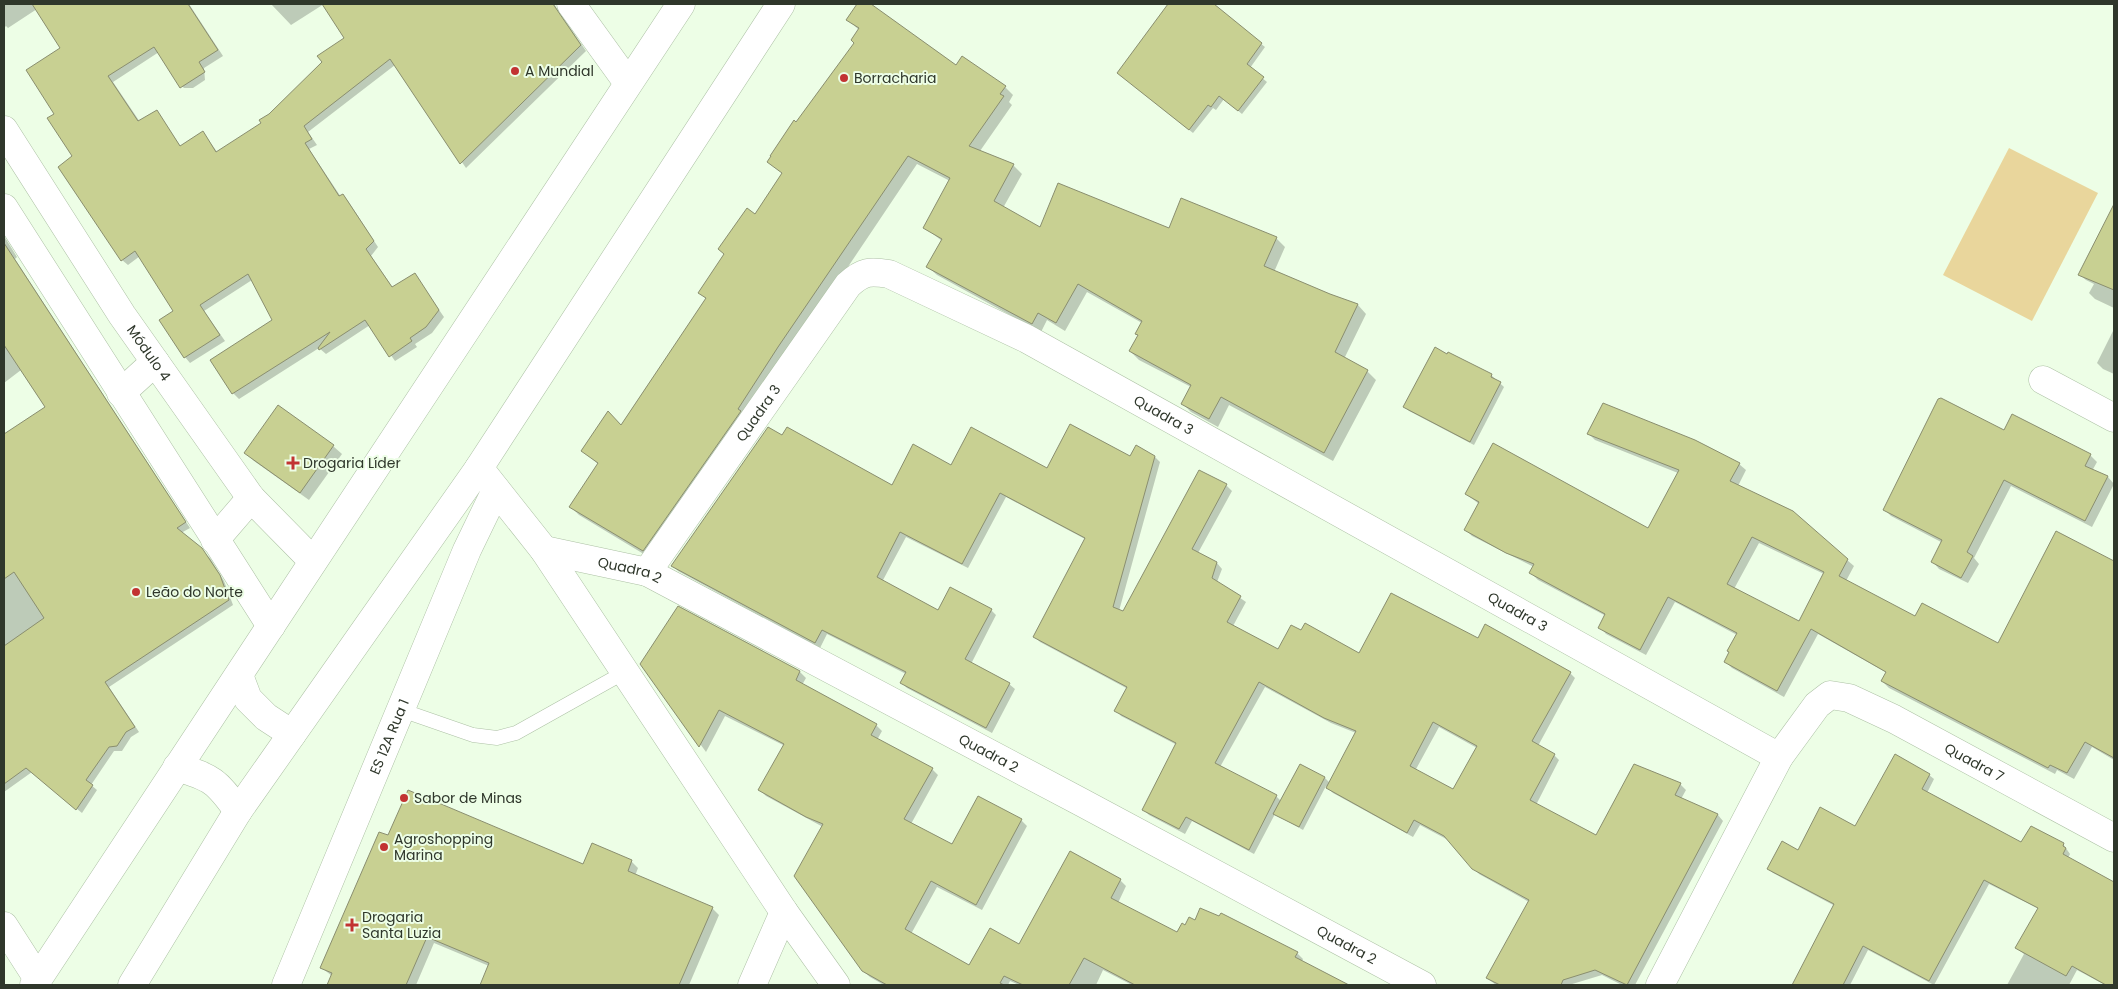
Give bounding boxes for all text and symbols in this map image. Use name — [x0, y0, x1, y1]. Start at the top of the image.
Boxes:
place label: A Mundial — [525, 61, 594, 81]
marker: A Mundial — [509, 65, 521, 77]
place label: Borracharia — [854, 68, 937, 88]
marker: Borracharia — [838, 72, 850, 84]
street label: Módulo 4 — [122, 321, 176, 385]
street label: Quadra 3 — [731, 380, 785, 446]
street label: Quadra 3 — [1130, 390, 1197, 440]
place label: Drogaria Líder — [303, 453, 401, 473]
marker: Drogaria Líder — [287, 457, 299, 469]
street label: Quadra 2 — [596, 552, 665, 588]
place label: Leão do Norte — [146, 582, 243, 602]
marker: Leão do Norte — [130, 586, 142, 598]
street label: Quadra 3 — [1484, 587, 1551, 636]
street label: ES 12A Rua 1 — [365, 696, 414, 777]
street label: Quadra 2 — [955, 729, 1022, 777]
street label: Quadra 7 — [1941, 738, 2008, 787]
place label: Sabor de Minas — [414, 788, 522, 808]
marker: Sabor de Minas — [398, 792, 410, 804]
place label: Agroshopping Marina — [394, 829, 493, 865]
marker: Agroshopping Marina — [378, 841, 390, 853]
place label: Drogaria Santa Luzia — [362, 907, 441, 943]
marker: Drogaria Santa Luzia — [346, 919, 358, 931]
street label: Quadra 2 — [1313, 920, 1380, 969]

